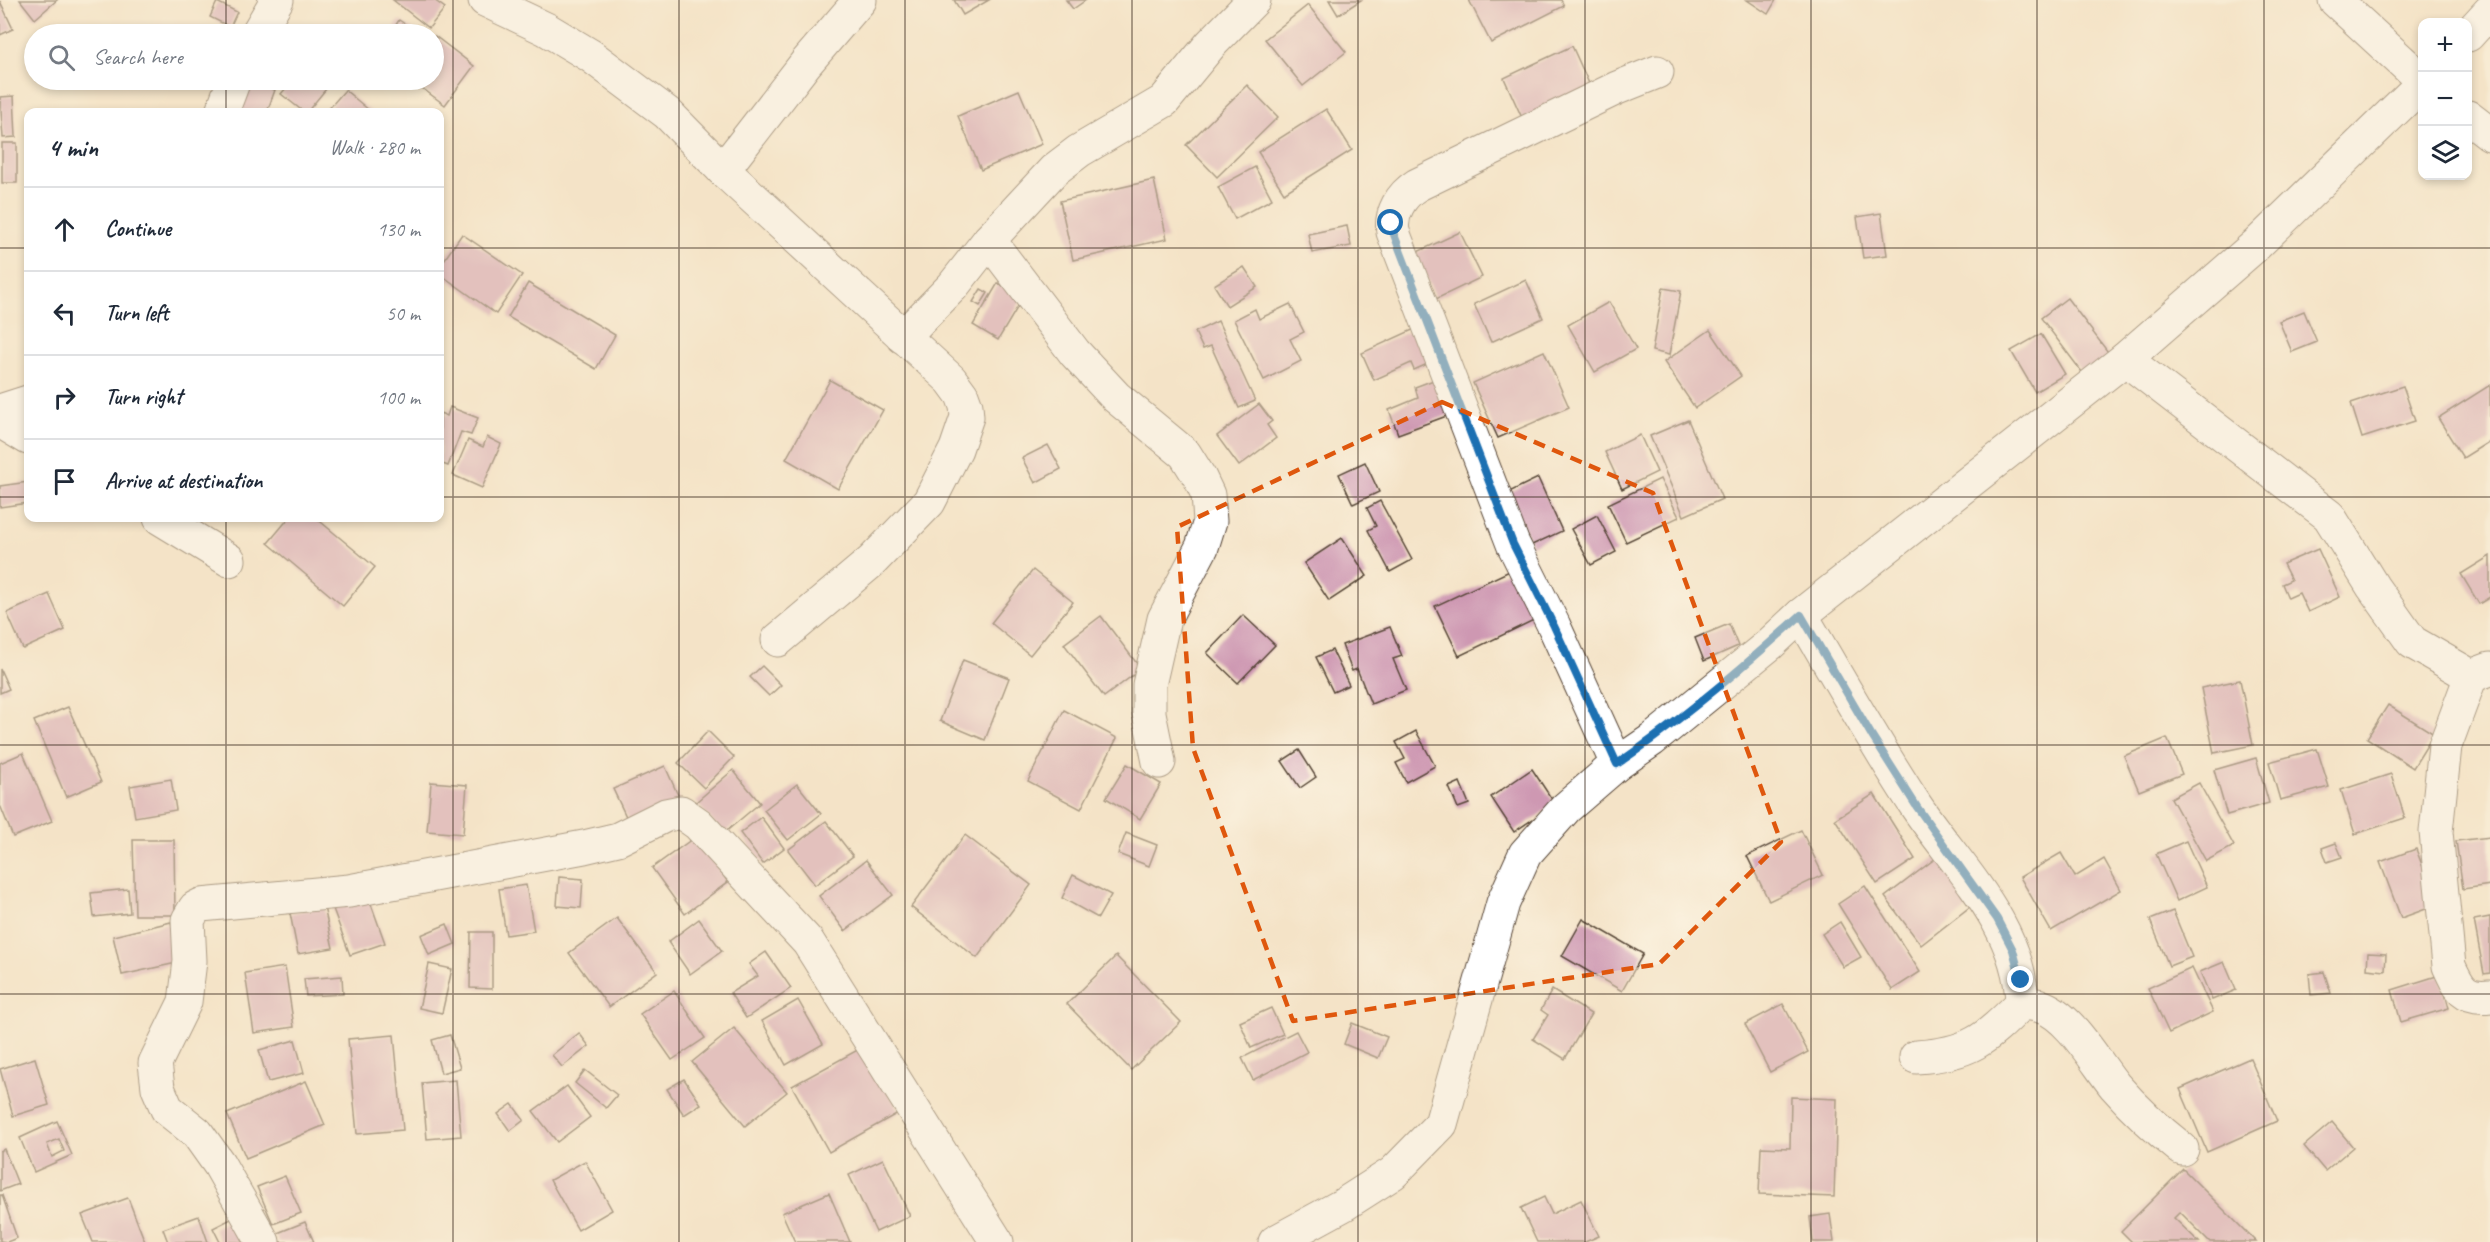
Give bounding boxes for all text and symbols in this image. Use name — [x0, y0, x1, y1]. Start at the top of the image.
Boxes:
map controls — [2418, 18, 2472, 180]
button: + — [2418, 18, 2472, 72]
search box — [24, 24, 444, 90]
icon: search — [45, 41, 78, 74]
text: Search here — [93, 43, 183, 71]
button: − — [2418, 72, 2472, 126]
button: layers — [2418, 126, 2472, 180]
text: 4 min — [48, 131, 98, 164]
text: Walk · 280 m — [330, 135, 420, 160]
route start — [1377, 209, 1403, 235]
icon: ahead — [48, 213, 81, 246]
text: Continue — [105, 215, 171, 243]
text: 130 m — [377, 217, 420, 242]
icon: left — [48, 297, 81, 330]
text: Turn left — [105, 299, 169, 327]
text: 50 m — [386, 301, 420, 326]
icon: right — [48, 381, 81, 414]
text: Turn right — [105, 383, 182, 411]
text: 100 m — [377, 385, 420, 410]
icon: arrive — [48, 465, 81, 498]
text: Arrive at destination — [105, 467, 262, 495]
route end — [2007, 966, 2033, 992]

